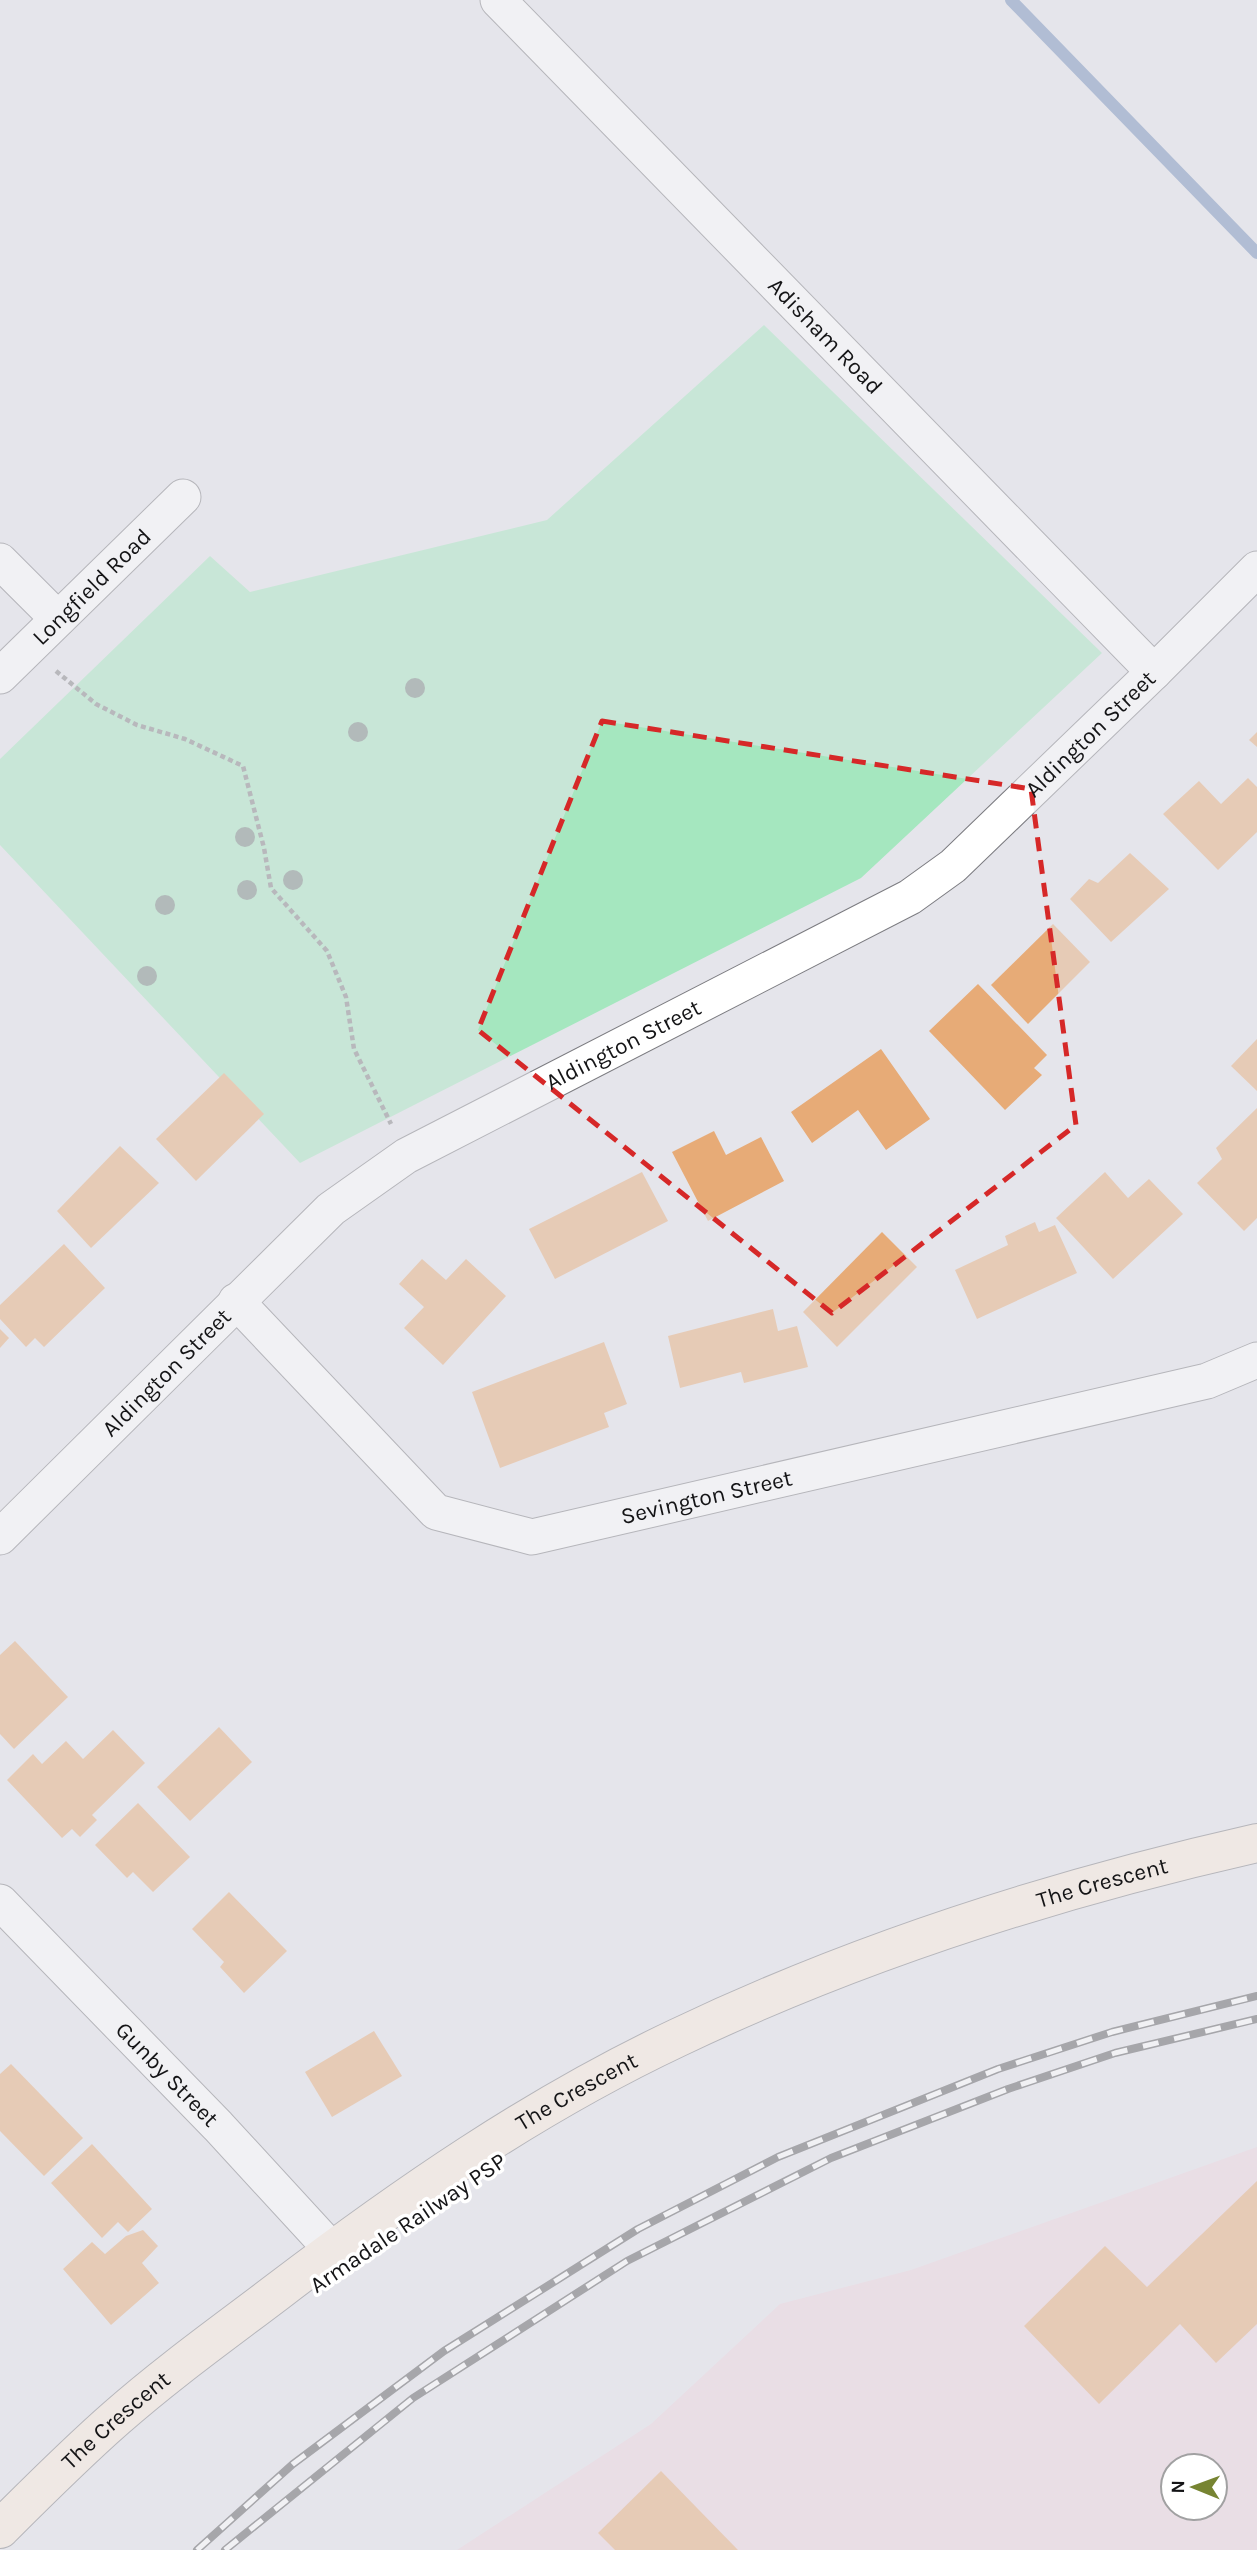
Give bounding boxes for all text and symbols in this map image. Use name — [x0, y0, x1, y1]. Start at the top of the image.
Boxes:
street label: Adisham Road — [763, 272, 888, 400]
street label: Longfield Road — [27, 523, 156, 650]
street label: Aldington Street — [1019, 664, 1161, 803]
street label: Aldington Street — [541, 993, 706, 1095]
street label: Aldington Street — [96, 1302, 237, 1442]
street label: Sevington Street — [618, 1464, 795, 1530]
street label: The Crescent — [1033, 1851, 1171, 1914]
street label: Gunby Street — [110, 2016, 225, 2132]
street label: The Crescent — [511, 2046, 642, 2136]
street label: Armadale Railway PSP — [305, 2147, 511, 2299]
street label: The Crescent — [56, 2365, 175, 2475]
north arrow — [1159, 2452, 1229, 2522]
text: N — [1167, 2480, 1189, 2494]

